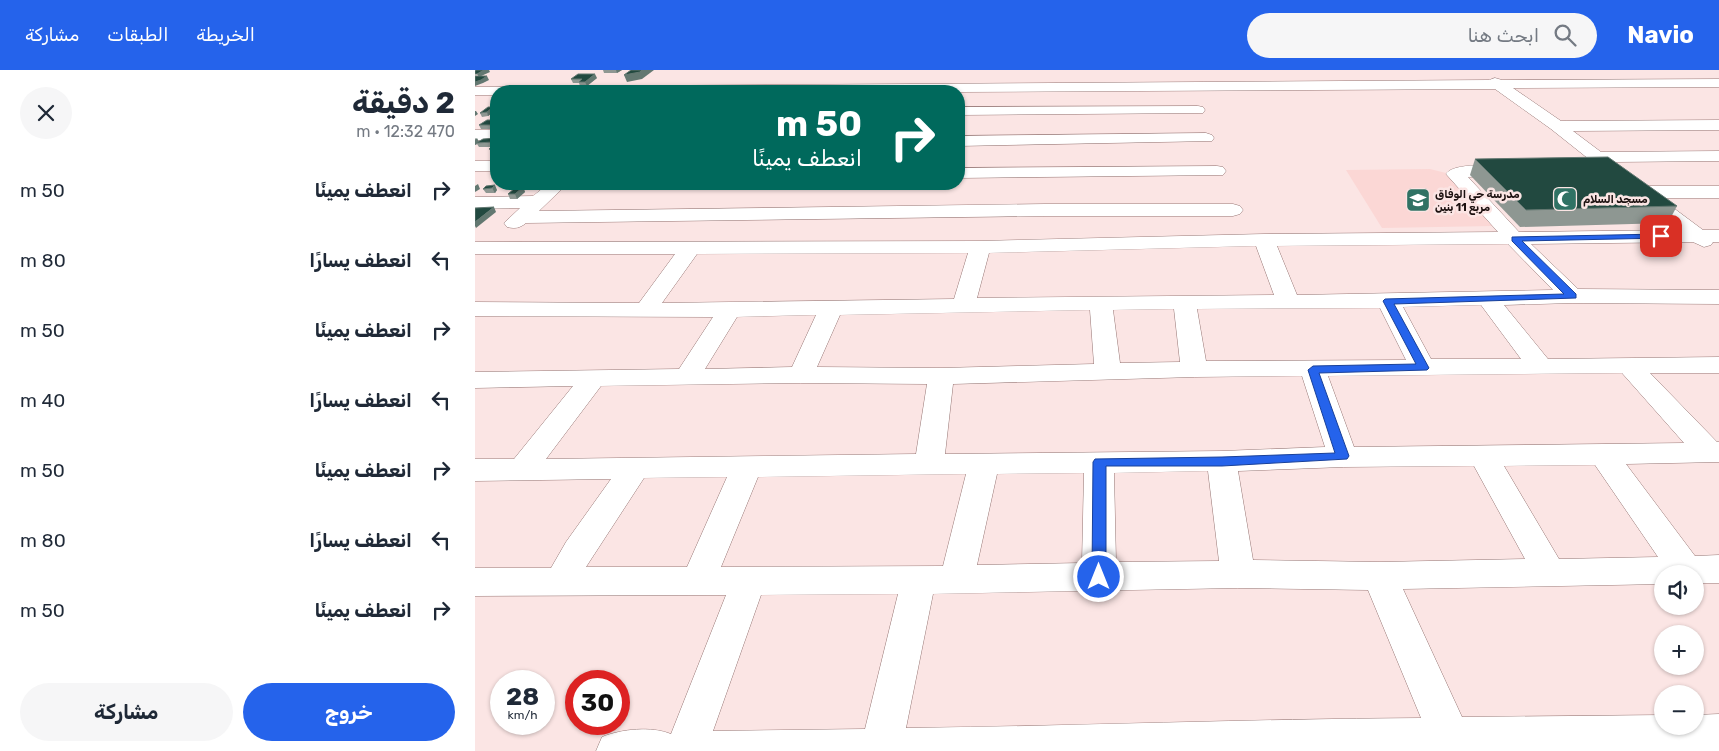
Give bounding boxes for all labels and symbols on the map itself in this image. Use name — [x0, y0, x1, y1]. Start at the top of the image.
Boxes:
mosque icon: مسجد السلام — [1552, 186, 1578, 212]
school or university icon: مدرسة حي الوفاق مربع 11 بنين — [1405, 187, 1431, 213]
place label: مدرسة حي الوفاق مربع 11 بنين — [1435, 188, 1520, 215]
place label: مسجد السلام — [1583, 193, 1648, 207]
pin — [1640, 215, 1682, 257]
position arrow — [1072, 550, 1124, 602]
speed limit sign: 30 — [565, 670, 630, 735]

